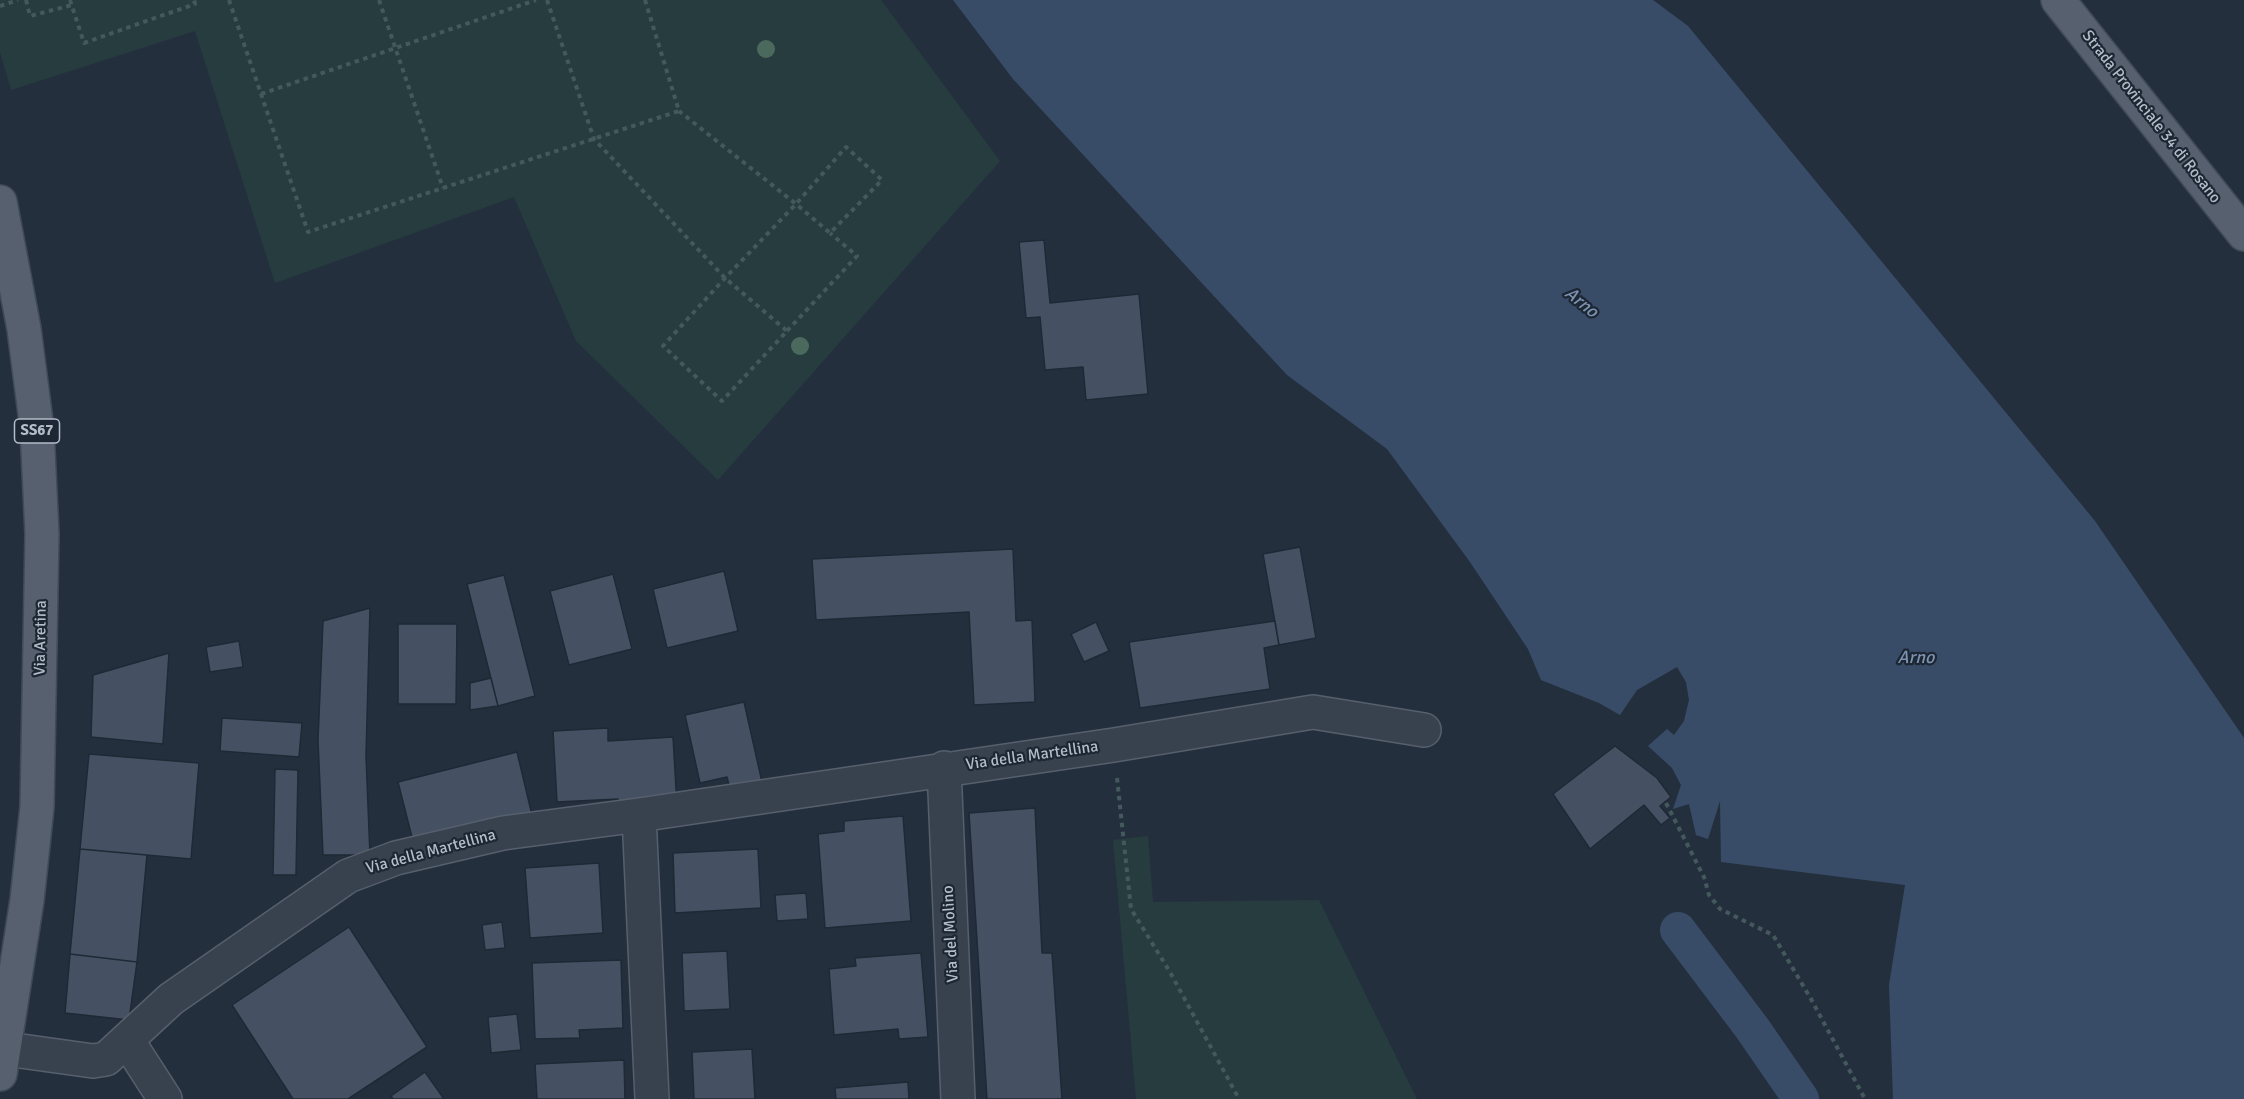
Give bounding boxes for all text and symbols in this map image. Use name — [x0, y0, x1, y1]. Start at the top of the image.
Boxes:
street label: Strada Provinciale 34 di Rosano — [2077, 27, 2225, 207]
water label: Arno — [1560, 283, 1602, 323]
road number: SS67 — [15, 419, 60, 443]
street label: Via Aretina — [31, 600, 51, 676]
water label: Arno — [1898, 647, 1934, 669]
street label: Via della Martellina — [965, 737, 1099, 775]
street label: Via della Martellina — [364, 825, 498, 879]
street label: Via del Molino — [939, 885, 963, 983]

